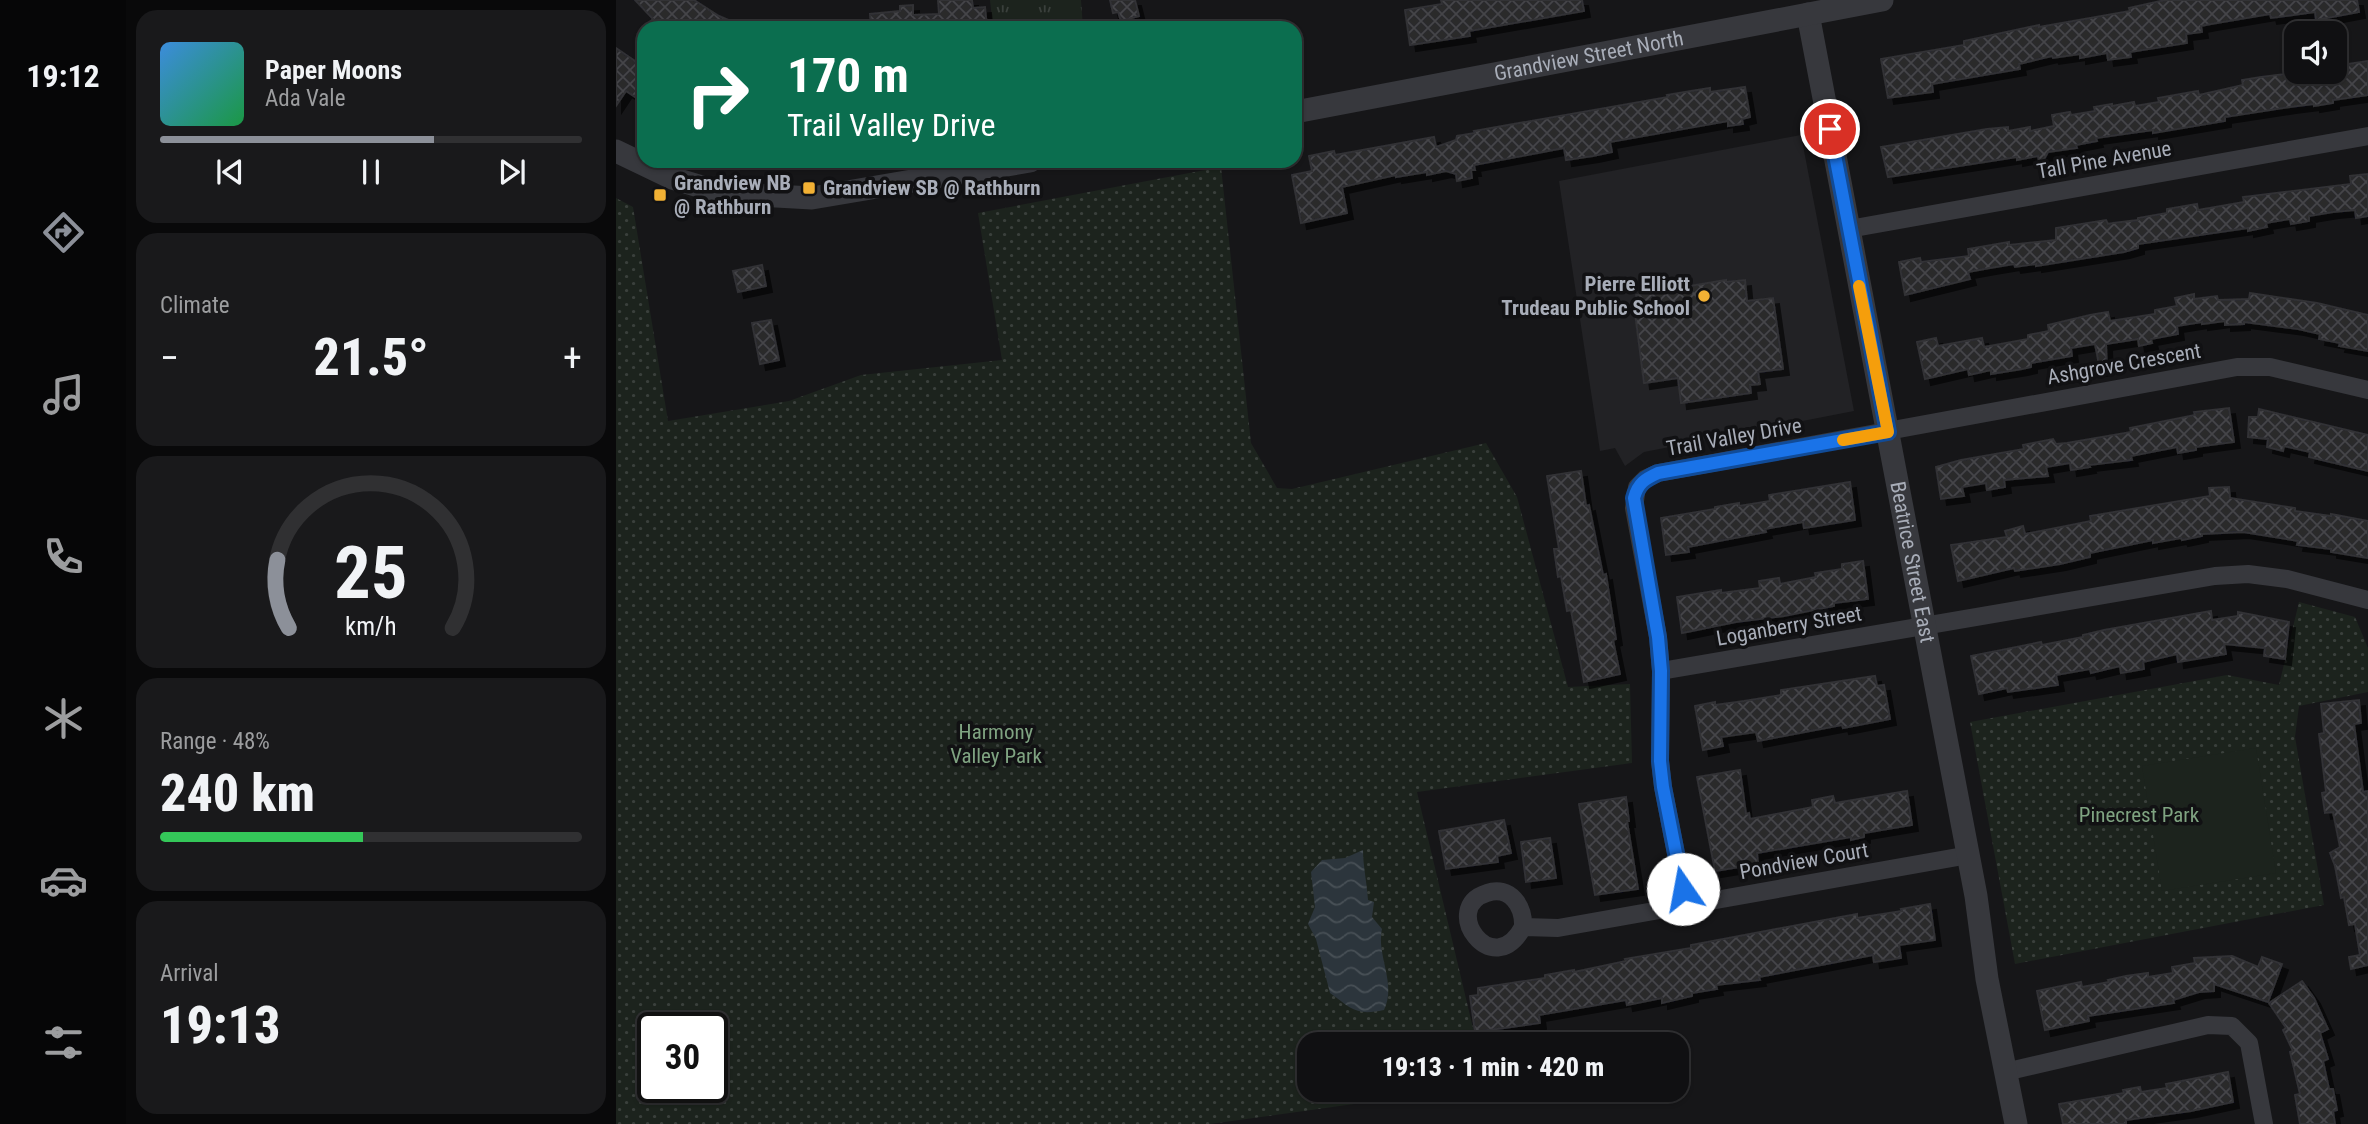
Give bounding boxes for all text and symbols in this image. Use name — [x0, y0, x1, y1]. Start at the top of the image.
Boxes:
map controls — [2284, 21, 2347, 84]
button: sound — [2284, 21, 2347, 84]
street label: Grandview Street North — [1492, 26, 1685, 86]
text: 170 m — [787, 47, 909, 104]
icon: right — [672, 49, 763, 140]
text: Paper Moons — [265, 55, 402, 85]
text: 19:12 — [26, 57, 100, 95]
text: Ada Vale — [265, 85, 345, 112]
pin — [1800, 99, 1860, 159]
text: Trail Valley Drive — [787, 106, 996, 144]
icon: arrive — [1811, 110, 1849, 148]
street label: Tall Pine Avenue — [2035, 136, 2173, 184]
icon: previous — [211, 153, 249, 191]
icon: pause — [352, 153, 390, 191]
icon: next — [493, 153, 531, 191]
place label: Grandview NB @ Rathburn — [674, 171, 791, 219]
place label: Grandview SB @ Rathburn — [823, 176, 1041, 200]
marker: Grandview SB @ Rathburn — [801, 180, 817, 196]
marker: Grandview NB @ Rathburn — [652, 187, 668, 203]
icon: directions — [39, 208, 88, 257]
place label: Pierre Elliott Trudeau Public School — [1501, 272, 1690, 320]
marker: Pierre Elliott Trudeau Public School — [1696, 288, 1712, 304]
text: Climate — [160, 292, 230, 319]
text: 21.5° — [313, 327, 429, 388]
text: − — [160, 336, 179, 380]
text: + — [563, 336, 582, 380]
street label: Ashgrove Crescent — [2045, 339, 2203, 389]
icon: music — [39, 370, 88, 419]
street label: Trail Valley Drive — [1665, 413, 1804, 461]
street label: Beatrice Street East — [1885, 480, 1940, 645]
text: 25 — [334, 530, 408, 616]
icon: phone — [39, 532, 88, 581]
street label: Loganberry Street — [1714, 601, 1864, 651]
text: km/h — [345, 612, 397, 641]
icon: climate — [39, 694, 88, 743]
park label: Harmony Valley Park — [950, 720, 1042, 768]
text: Range · 48% — [160, 728, 270, 755]
text: 240 km — [160, 763, 315, 824]
park label: Pinecrest Park — [2079, 803, 2200, 827]
street label: Pondview Court — [1738, 838, 1870, 884]
position arrow — [1646, 852, 1720, 926]
icon: car — [39, 856, 88, 905]
text: Arrival — [160, 960, 219, 987]
text: 19:13 — [160, 995, 280, 1056]
speed limit sign: 30 — [637, 1012, 728, 1103]
icon: filters — [39, 1018, 88, 1067]
text: 19:13 · 1 min · 420 m — [1382, 1052, 1604, 1082]

